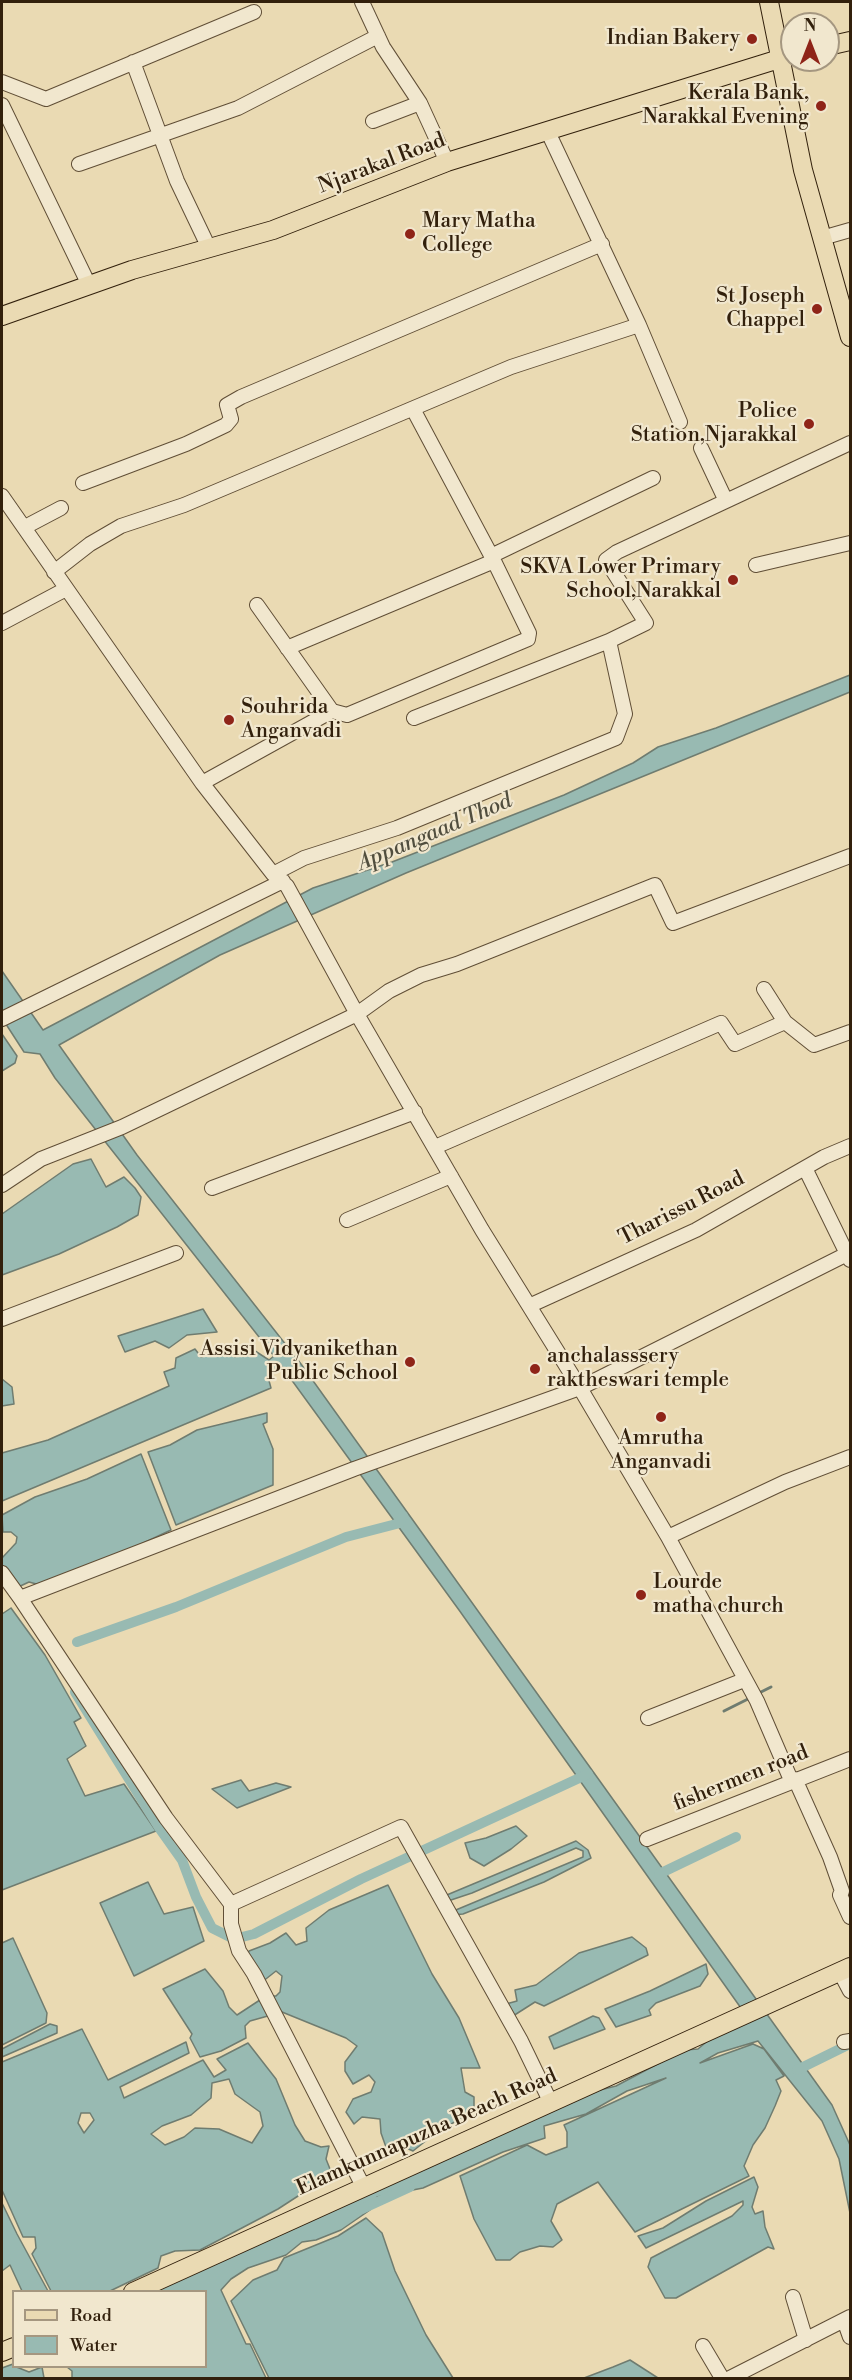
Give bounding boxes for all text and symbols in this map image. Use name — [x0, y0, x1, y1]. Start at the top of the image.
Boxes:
north arrow — [780, 12, 840, 72]
text: N — [804, 16, 816, 36]
place label: Indian Bakery — [606, 26, 740, 52]
marker: Indian Bakery — [745, 32, 759, 46]
place label: Kerala Bank, Narakkal Evening — [642, 81, 809, 131]
marker: Kerala Bank, Narakkal Evening — [814, 99, 828, 113]
street label: Njarakal Road — [315, 128, 449, 200]
place label: Mary Matha College — [422, 209, 536, 259]
marker: Mary Matha College — [403, 227, 417, 241]
place label: St Joseph Chappel — [716, 284, 805, 334]
marker: St Joseph Chappel — [810, 302, 824, 316]
place label: Police Station,Njarakkal — [631, 399, 797, 449]
marker: Police Station,Njarakkal — [802, 417, 816, 431]
place label: SKVA Lower Primary School,Narakkal — [520, 555, 721, 605]
marker: SKVA Lower Primary School,Narakkal — [726, 573, 740, 587]
place label: Souhrida Anganvadi — [241, 695, 342, 745]
marker: Souhrida Anganvadi — [222, 713, 236, 727]
water label: Appangaad Thod — [354, 789, 516, 877]
street label: Tharissu Road — [615, 1167, 749, 1251]
place label: Assisi Vidyanikethan Public School — [200, 1337, 398, 1387]
place label: anchalasssery raktheswari temple — [547, 1344, 729, 1394]
marker: Assisi Vidyanikethan Public School — [403, 1355, 417, 1369]
marker: anchalasssery raktheswari temple — [528, 1362, 542, 1376]
marker: Amrutha Anganvadi — [654, 1410, 668, 1424]
place label: Amrutha Anganvadi — [611, 1426, 711, 1476]
place label: Lourde matha church — [653, 1570, 784, 1620]
marker: Lourde matha church — [634, 1588, 648, 1602]
street label: fishermen road — [670, 1740, 812, 1818]
street label: Elamkunnapuzha Beach Road — [293, 2064, 561, 2202]
legend — [12, 2290, 207, 2368]
text: Road — [70, 2304, 112, 2327]
text: Water — [70, 2334, 117, 2357]

